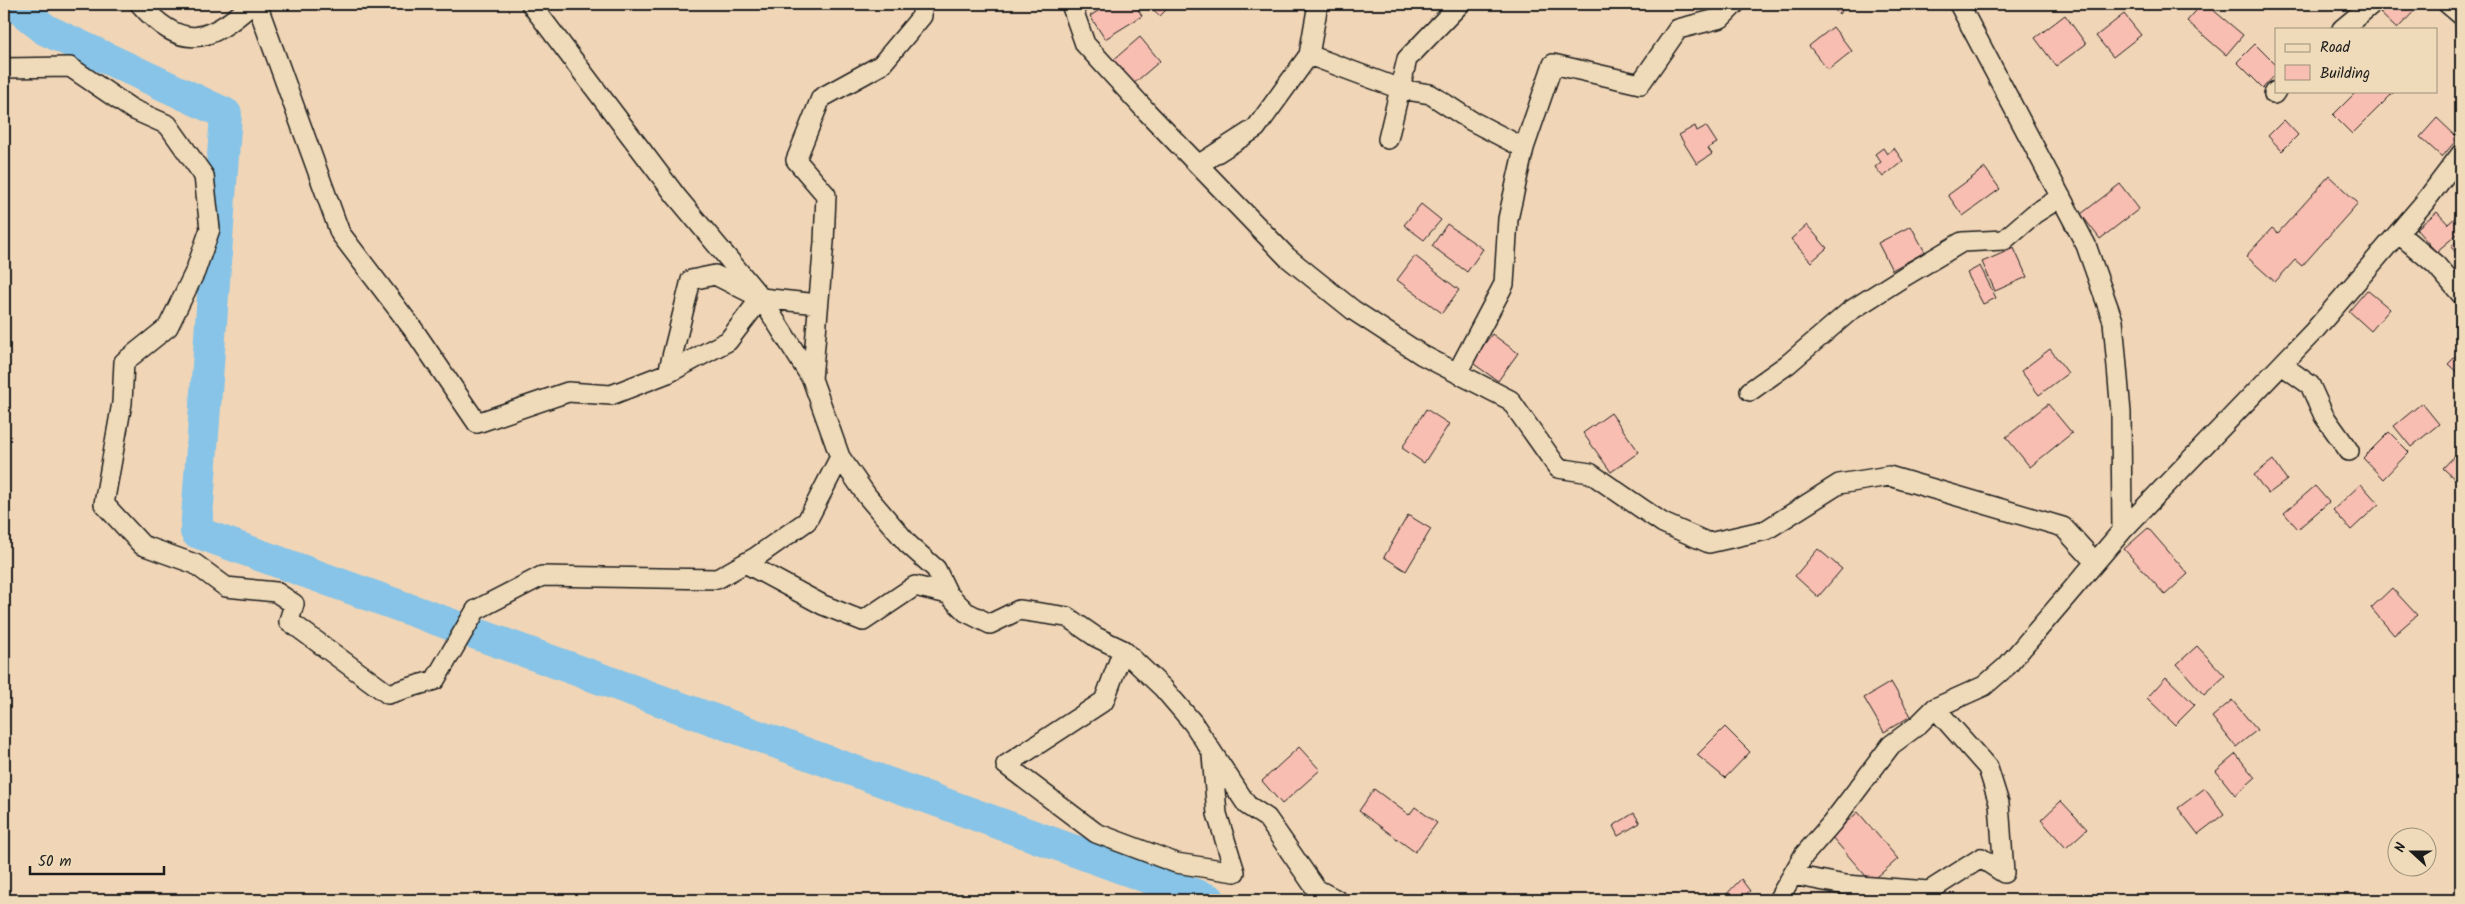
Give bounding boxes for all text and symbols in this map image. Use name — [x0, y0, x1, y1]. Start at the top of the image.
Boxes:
legend — [2275, 28, 2438, 92]
text: Road — [2320, 36, 2351, 60]
text: Building — [2320, 62, 2370, 86]
north arrow — [2388, 826, 2438, 876]
text: N — [2389, 839, 2413, 856]
scale bar — [30, 844, 164, 876]
text: 50 m — [38, 850, 72, 874]

